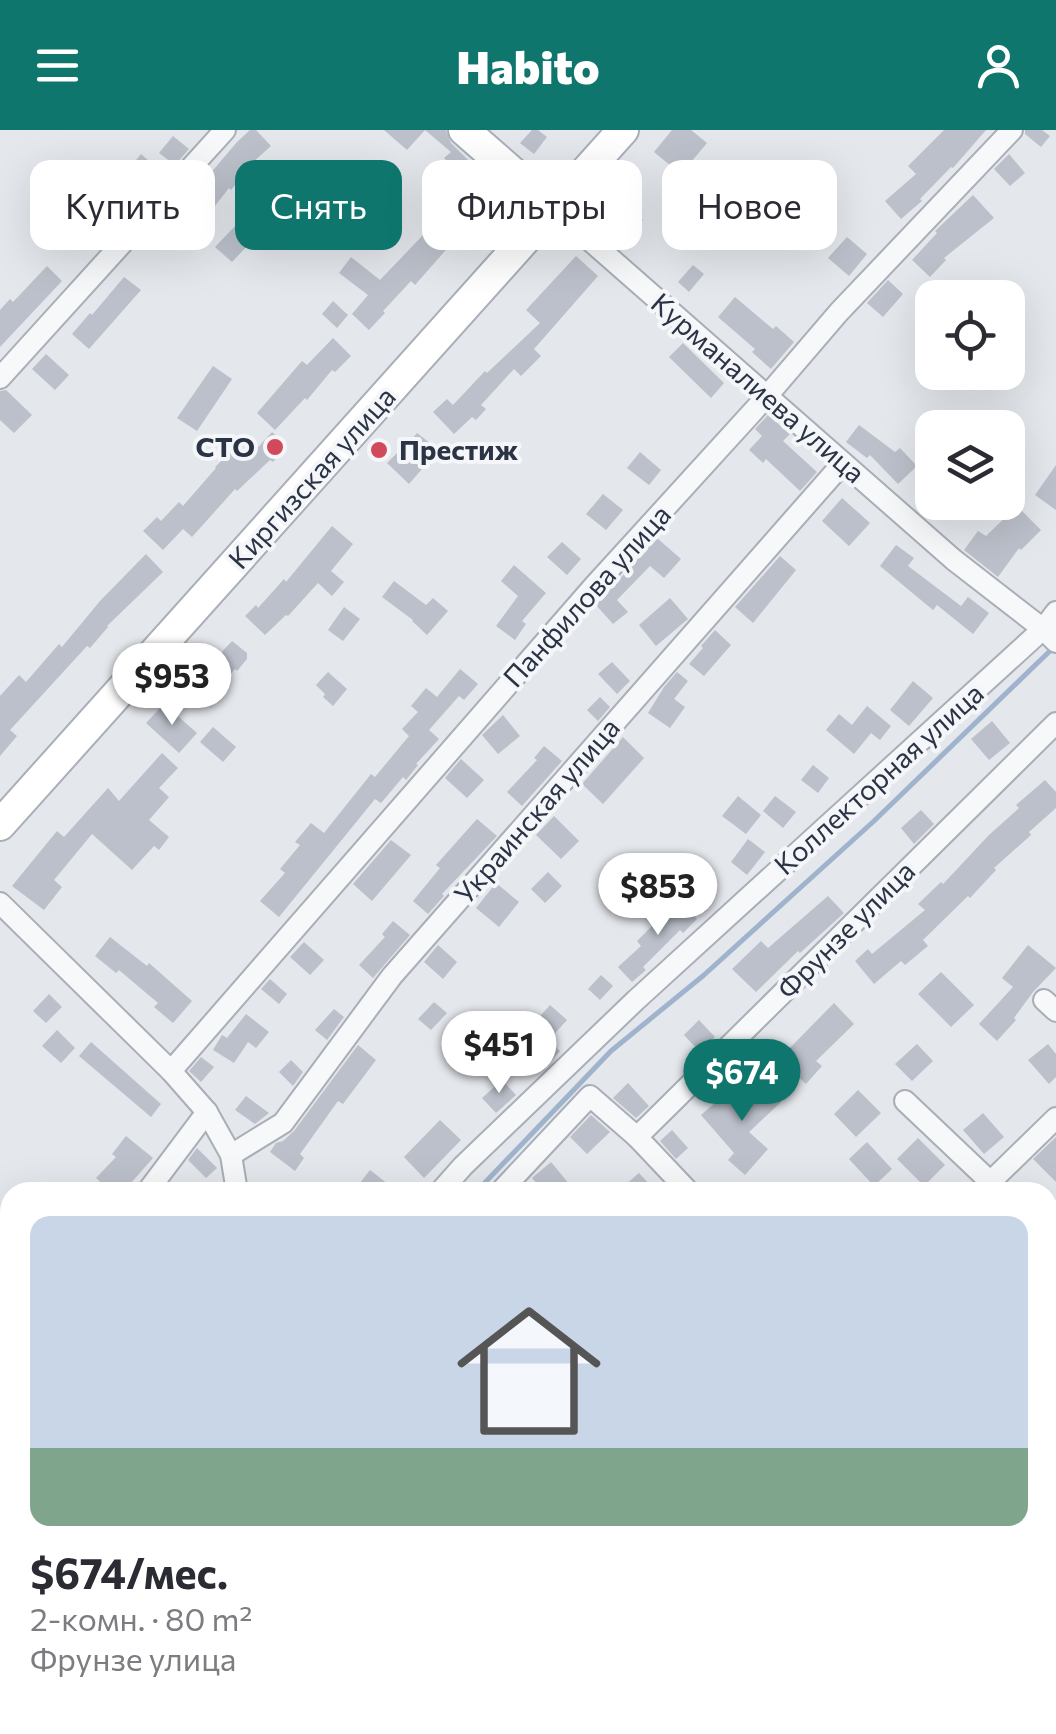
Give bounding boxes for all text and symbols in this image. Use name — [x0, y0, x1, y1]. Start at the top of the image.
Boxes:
icon: menu — [30, 38, 85, 93]
text: Habito — [456, 38, 600, 93]
icon: person — [971, 38, 1026, 93]
chip: Купить — [30, 160, 215, 250]
chip: Снять — [235, 160, 402, 250]
chip: Фильтры — [422, 160, 642, 250]
chip: Новое — [662, 160, 837, 250]
map controls — [915, 280, 1025, 520]
button: locate — [915, 280, 1025, 390]
street label: Курманалиева улица — [645, 285, 872, 489]
street label: Киргизская улица — [221, 379, 402, 575]
button: layers — [915, 410, 1025, 520]
place label: СТО — [196, 429, 255, 463]
place label: Престиж — [399, 432, 519, 466]
marker: СТО — [264, 436, 286, 458]
marker: Престиж — [368, 439, 390, 461]
street label: Панфилова улица — [495, 497, 677, 694]
pin: $953 — [113, 643, 231, 728]
text: $953 — [134, 655, 210, 695]
street label: Коллекторная улица — [767, 675, 990, 881]
street label: Украинская улица — [446, 710, 626, 910]
pin: $853 — [599, 853, 717, 938]
street label: Фрунзе улица — [769, 853, 921, 1005]
text: $853 — [620, 865, 696, 905]
pin: $451 — [440, 1011, 558, 1096]
text: $451 — [463, 1023, 535, 1063]
pin: $674 — [683, 1039, 801, 1124]
text: $674 — [705, 1051, 779, 1091]
icon: home — [439, 1281, 619, 1461]
text: $674/мес. — [30, 1546, 228, 1598]
text: 2-комн. · 80 m² — [30, 1598, 252, 1638]
text: Фрунзе улица — [30, 1638, 236, 1678]

